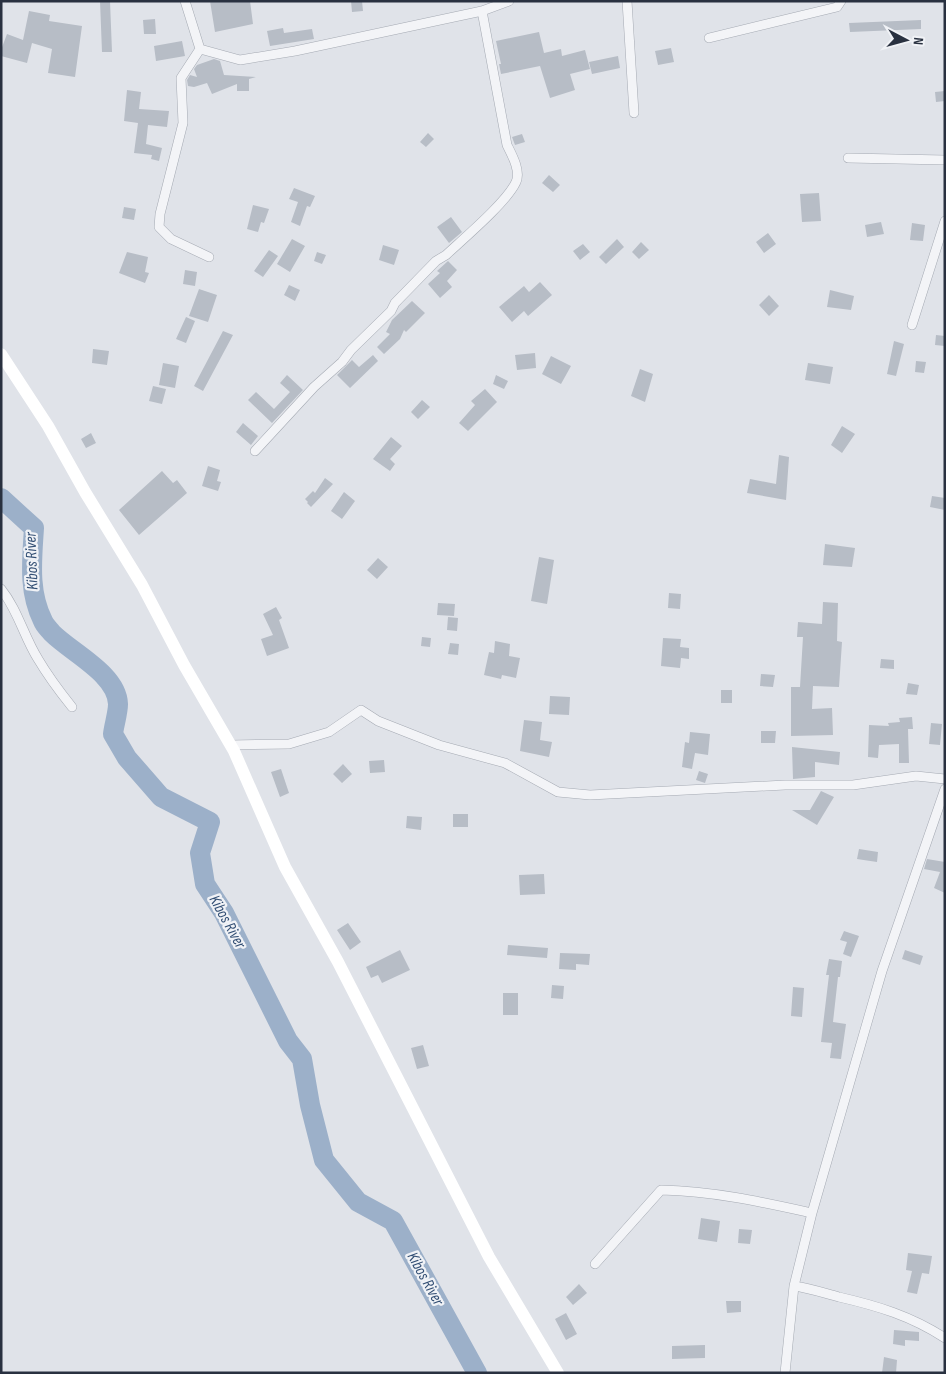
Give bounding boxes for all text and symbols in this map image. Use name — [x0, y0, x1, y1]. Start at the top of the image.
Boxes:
north arrow — [881, 15, 931, 65]
text: N — [910, 37, 927, 46]
water label: Kibos River — [21, 531, 43, 590]
water label: Kibos River — [205, 892, 250, 952]
water label: Kibos River — [403, 1249, 448, 1309]

